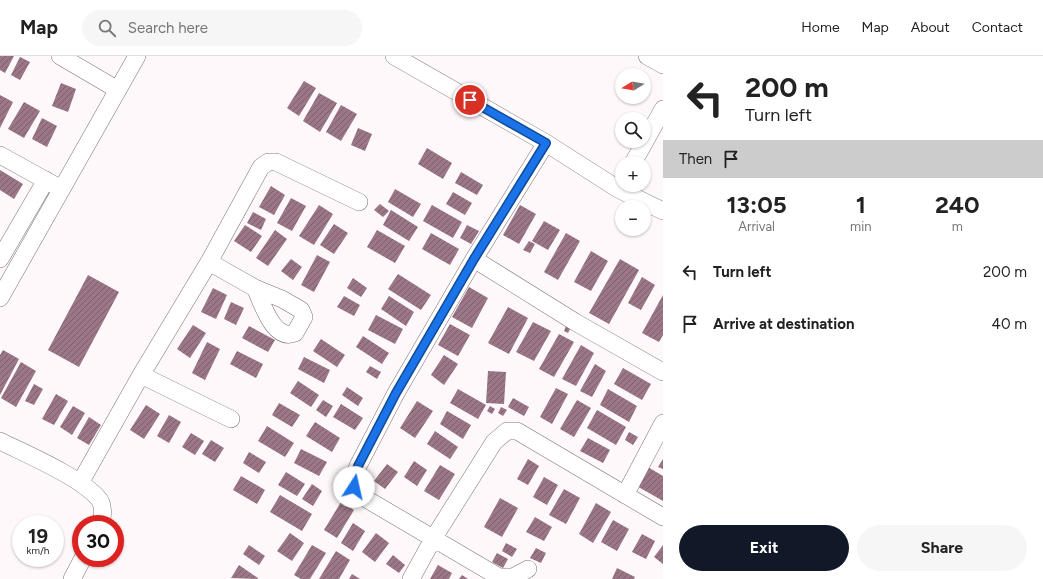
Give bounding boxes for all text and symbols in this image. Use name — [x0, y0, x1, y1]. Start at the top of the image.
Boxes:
search box — [82, 10, 362, 46]
text: Map — [20, 16, 58, 39]
icon: search — [96, 17, 118, 39]
text: Search here — [128, 19, 208, 37]
text: Home — [801, 19, 840, 36]
text: Map — [862, 19, 889, 36]
text: About — [911, 19, 950, 36]
text: Contact — [972, 19, 1023, 36]
north arrow — [615, 68, 651, 104]
map controls — [615, 68, 651, 236]
text: 200 m — [745, 70, 829, 104]
icon: left — [679, 72, 731, 124]
pin — [453, 83, 487, 117]
icon: arrive — [459, 89, 481, 111]
text: Turn left — [745, 104, 812, 126]
button: search — [615, 112, 651, 148]
icon: arrive — [720, 148, 742, 170]
text: Then — [679, 150, 712, 168]
button: + — [615, 156, 651, 192]
text: 13:05 — [726, 190, 787, 219]
text: 1 — [856, 190, 866, 219]
text: 240 — [935, 190, 980, 219]
button: − — [615, 200, 651, 236]
text: Arrival — [738, 219, 775, 234]
text: min — [850, 219, 871, 234]
text: m — [952, 219, 963, 234]
icon: left — [679, 261, 701, 283]
text: Turn left — [713, 263, 771, 281]
text: 200 m — [983, 263, 1027, 281]
icon: arrive — [679, 313, 701, 335]
text: Arrive at destination — [713, 315, 854, 333]
text: 40 m — [992, 315, 1027, 333]
position arrow — [333, 466, 375, 508]
speed limit sign: 30 — [72, 515, 124, 567]
text: 19 — [28, 524, 48, 548]
button: Exit — [679, 525, 849, 571]
button: Share — [857, 525, 1027, 571]
text: km/h — [27, 544, 49, 557]

